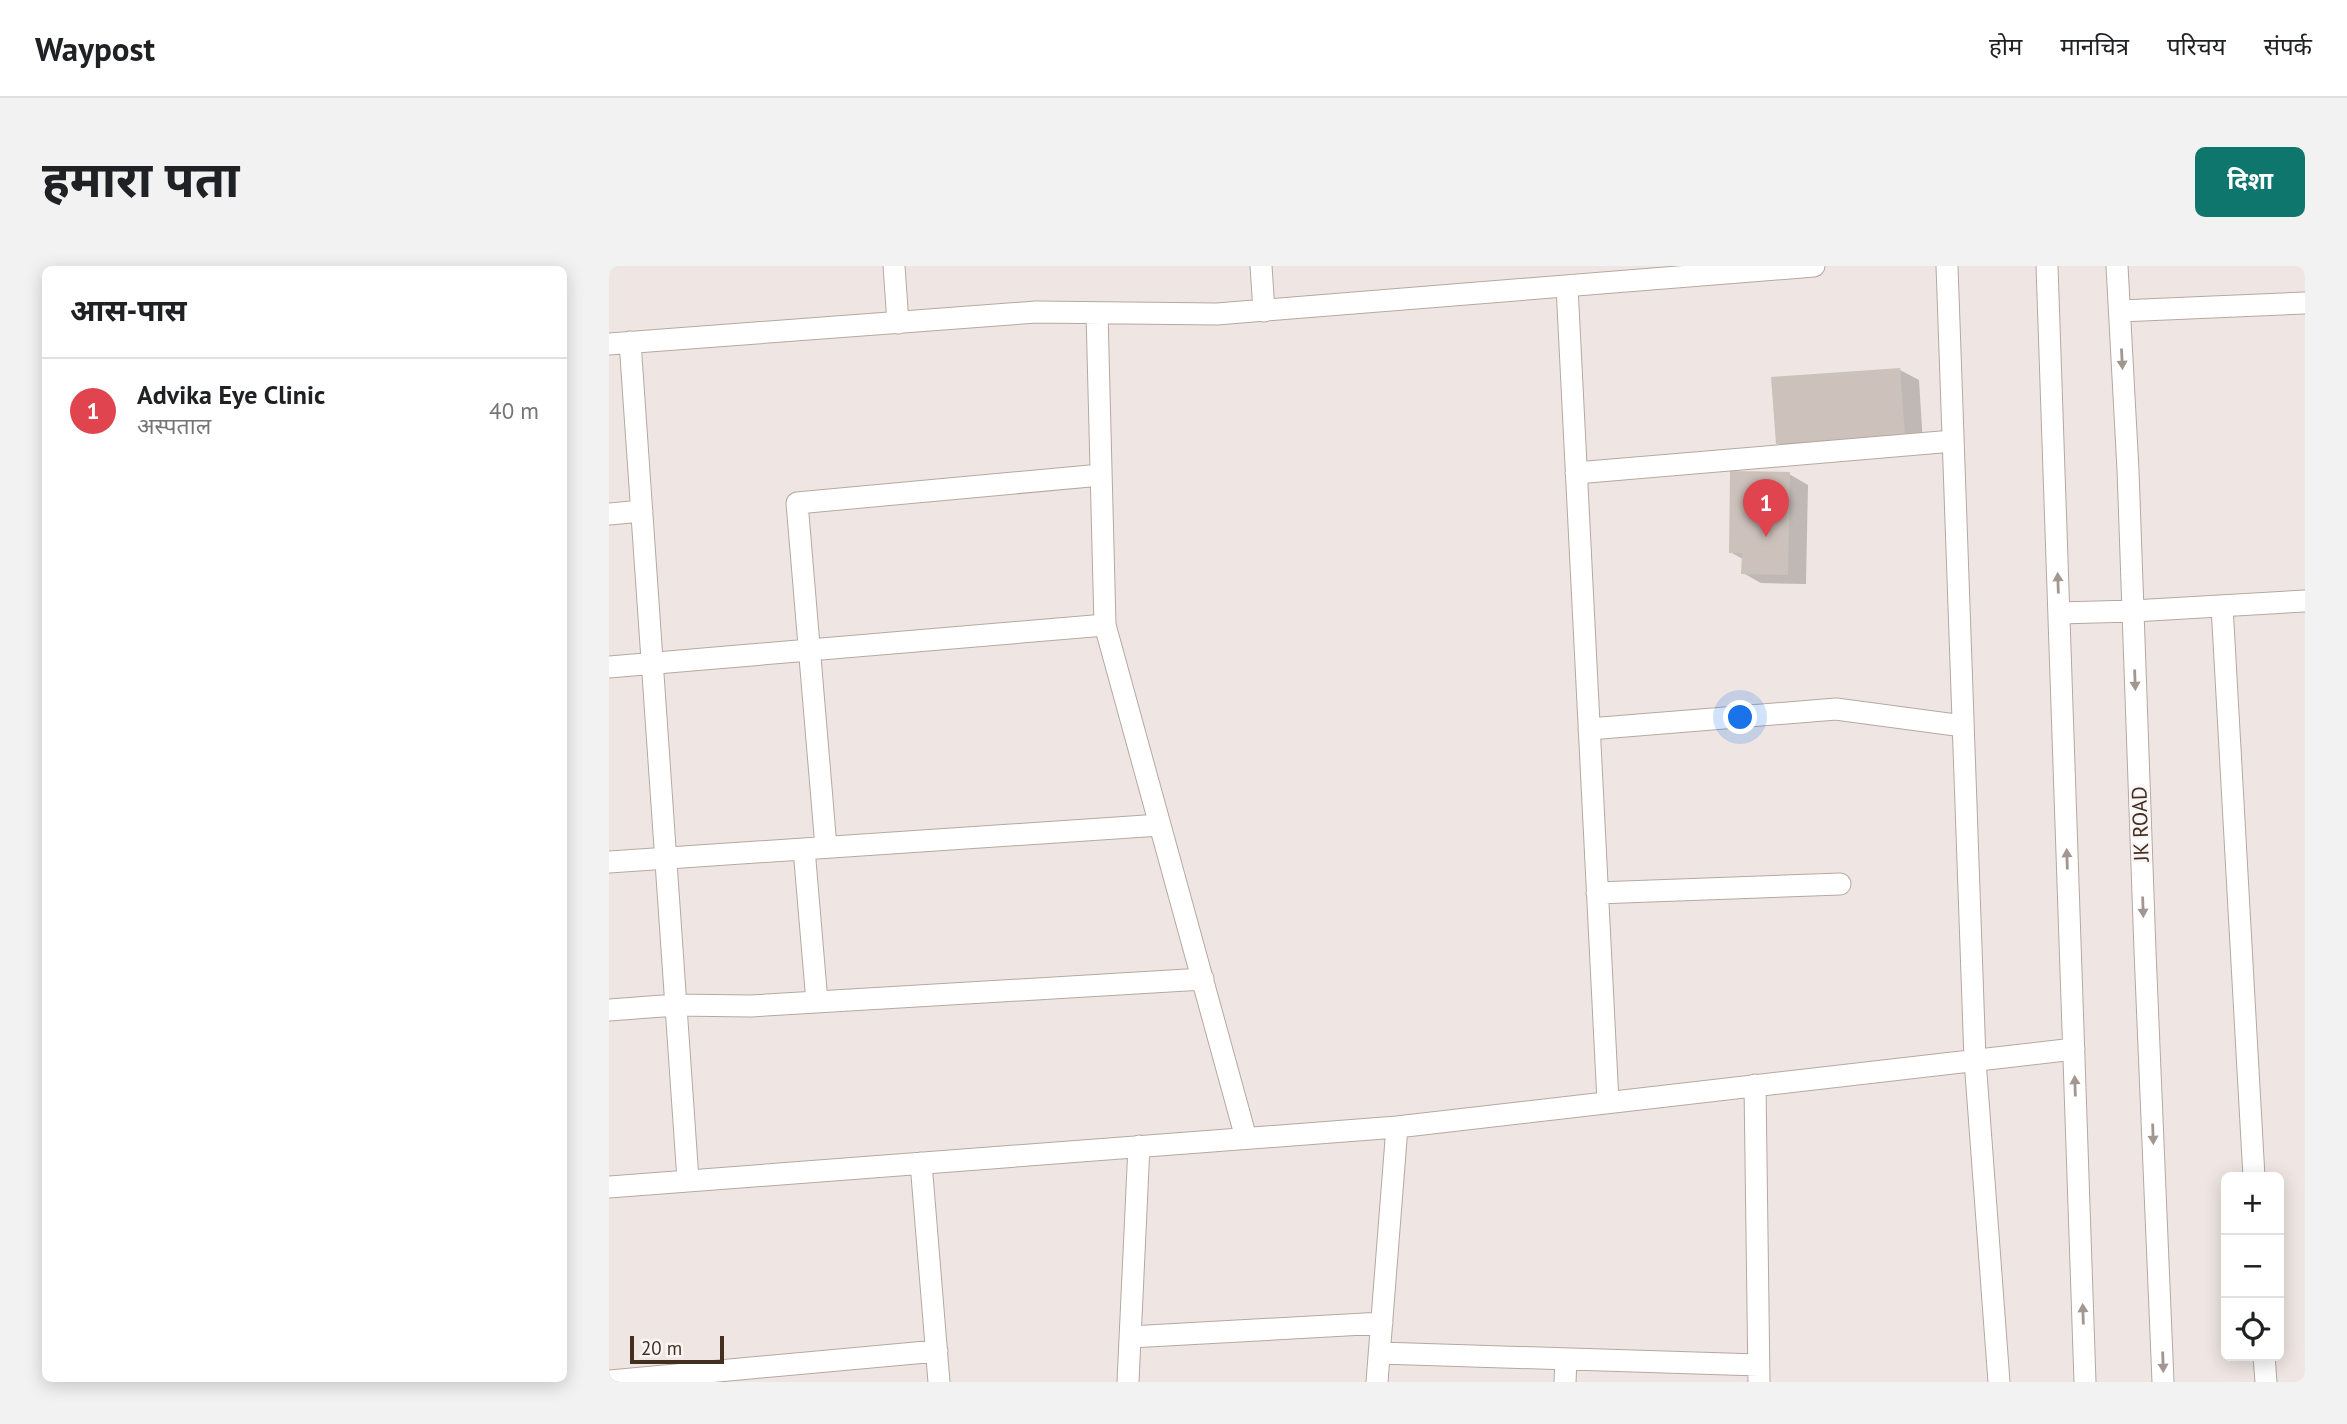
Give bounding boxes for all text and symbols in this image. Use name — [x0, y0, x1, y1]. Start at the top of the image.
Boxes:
text: Waypost — [35, 27, 155, 70]
text: होम — [1989, 31, 2022, 62]
text: मानचित्र — [2060, 31, 2129, 62]
text: परिचय — [2167, 31, 2226, 62]
text: संपर्क — [2264, 31, 2312, 62]
text: हमारा पता — [42, 147, 239, 211]
button: दिशा — [2195, 147, 2305, 217]
text: आस-पास — [70, 290, 187, 329]
one-way arrow — [2117, 348, 2128, 370]
text: Advika Eye Clinic — [137, 378, 325, 411]
text: 1 — [86, 396, 100, 425]
text: 40 m — [489, 396, 539, 425]
text: अस्पताल — [137, 411, 211, 440]
pin: 1 — [1743, 479, 1789, 537]
one-way arrow — [2053, 571, 2064, 593]
one-way arrow — [2130, 669, 2141, 691]
your location — [1723, 700, 1757, 734]
street label: JK ROAD — [2125, 786, 2155, 863]
one-way arrow — [2062, 848, 2073, 870]
one-way arrow — [2138, 896, 2149, 918]
one-way arrow — [2069, 1075, 2080, 1097]
one-way arrow — [2147, 1124, 2158, 1146]
map controls — [2221, 1172, 2284, 1361]
button: + — [2221, 1172, 2284, 1235]
button: − — [2221, 1235, 2284, 1298]
button: locate — [2221, 1298, 2284, 1361]
one-way arrow — [2077, 1303, 2088, 1325]
scale bar — [630, 1333, 725, 1365]
text: 20 m — [641, 1336, 682, 1360]
one-way arrow — [2157, 1351, 2168, 1373]

